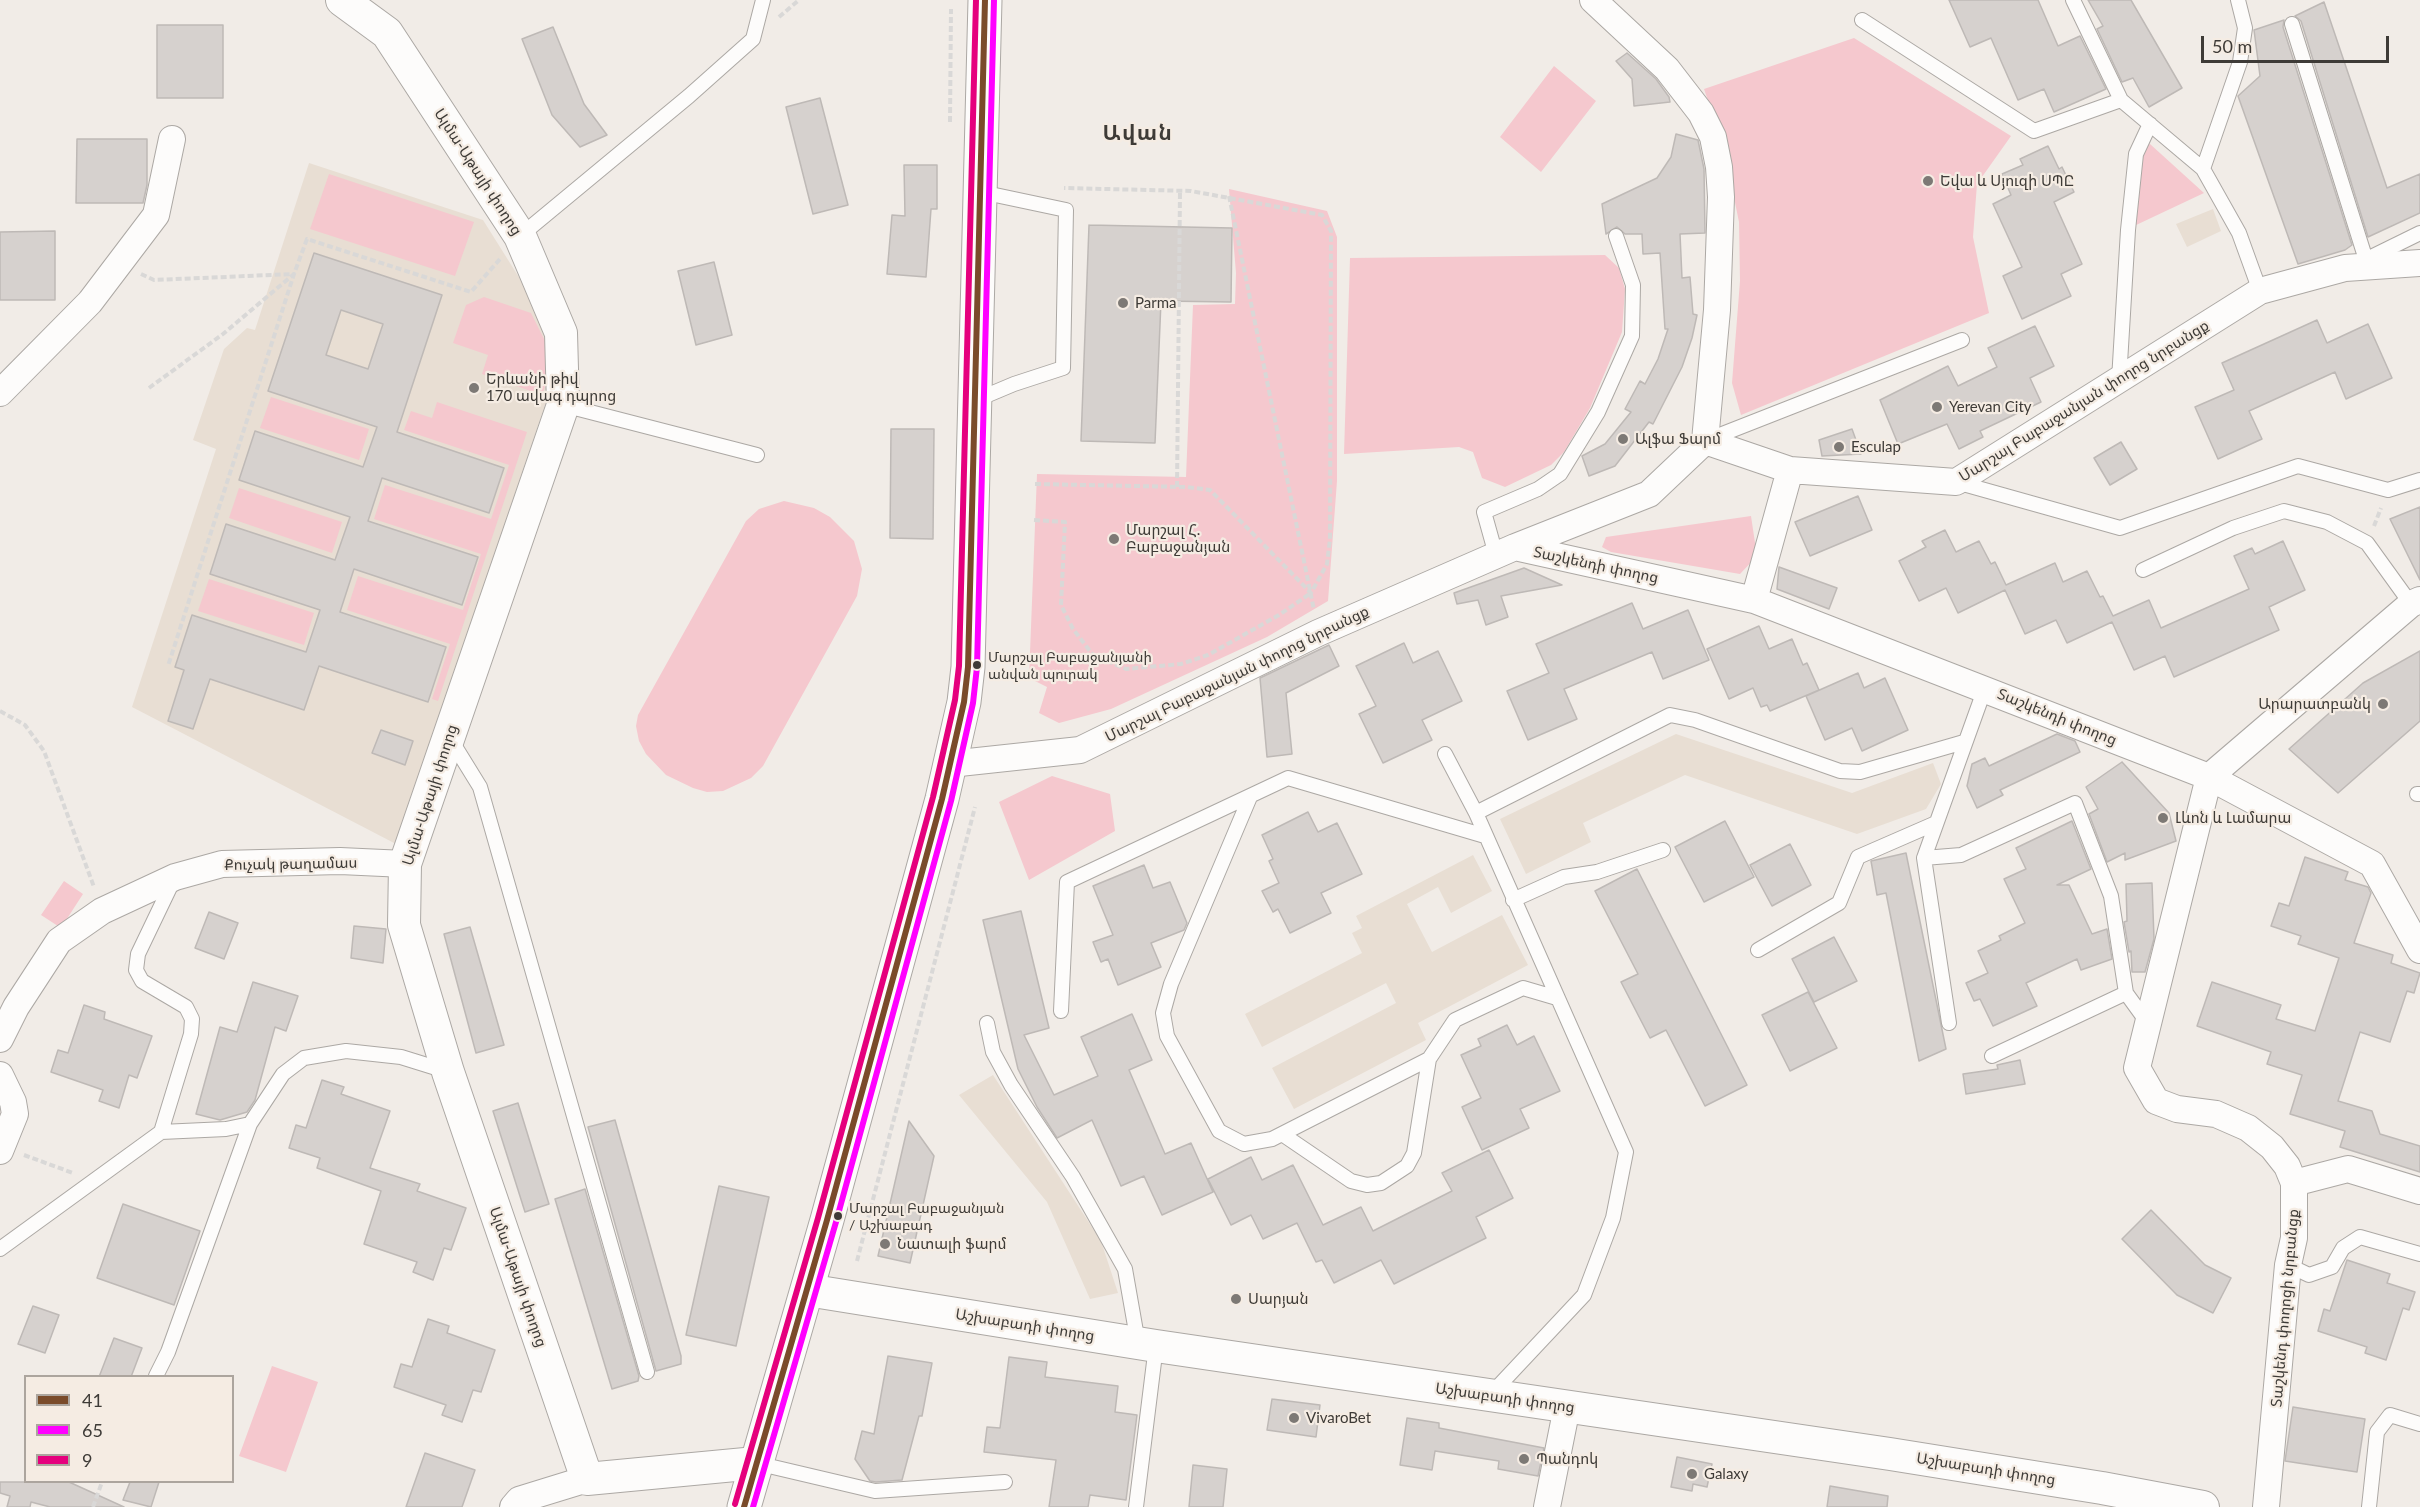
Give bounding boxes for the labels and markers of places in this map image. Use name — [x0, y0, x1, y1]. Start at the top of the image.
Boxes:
place label: Եվա և Սյուզի ՍՊԸ — [1940, 172, 2074, 190]
marker: Եվա և Սյուզի ՍՊԸ — [1921, 174, 1935, 188]
place label: Parma — [1135, 294, 1176, 312]
marker: Parma — [1116, 296, 1130, 310]
place label: Երևանի թիվ 170 ավագ դպրոց — [486, 370, 616, 405]
marker: Երևանի թիվ 170 ավագ դպրոց — [467, 381, 481, 395]
place label: Yerevan City — [1949, 398, 2032, 416]
marker: Yerevan City — [1930, 400, 1944, 414]
place label: Ալֆա Ֆարմ — [1635, 430, 1721, 448]
marker: Ալֆա Ֆարմ — [1616, 432, 1630, 446]
place label: Esculap — [1851, 438, 1901, 456]
marker: Esculap — [1832, 440, 1846, 454]
place label: Մարշալ Հ. Բաբաջանյան — [1126, 521, 1230, 556]
marker: Մարշալ Հ. Բաբաջանյան — [1107, 532, 1121, 546]
place label: Մարշալ Բաբաջանյանի անվան պուրակ — [988, 649, 1152, 682]
marker: Մարշալ Բաբաջանյանի անվան պուրակ — [971, 659, 983, 671]
place label: Արարատբանկ — [2258, 695, 2371, 713]
marker: Արարատբանկ — [2376, 697, 2390, 711]
place label: Լևոն և Լամարա — [2175, 809, 2291, 827]
marker: Լևոն և Լամարա — [2156, 811, 2170, 825]
place label: Մարշալ Բաբաջանյան / Աշխաբադ — [849, 1200, 1004, 1232]
marker: Մարշալ Բաբաջանյան / Աշխաբադ — [832, 1210, 844, 1222]
place label: Նատալի ֆարմ — [897, 1235, 1007, 1253]
marker: Նատալի ֆարմ — [878, 1237, 892, 1251]
place label: Սարյան — [1248, 1290, 1308, 1308]
marker: Սարյան — [1229, 1292, 1243, 1306]
place label: VivaroBet — [1306, 1409, 1371, 1427]
marker: VivaroBet — [1287, 1411, 1301, 1425]
place label: Պանդոկ — [1536, 1450, 1598, 1468]
marker: Պանդոկ — [1517, 1452, 1531, 1466]
place label: Galaxy — [1704, 1465, 1749, 1483]
marker: Galaxy — [1685, 1467, 1699, 1481]

